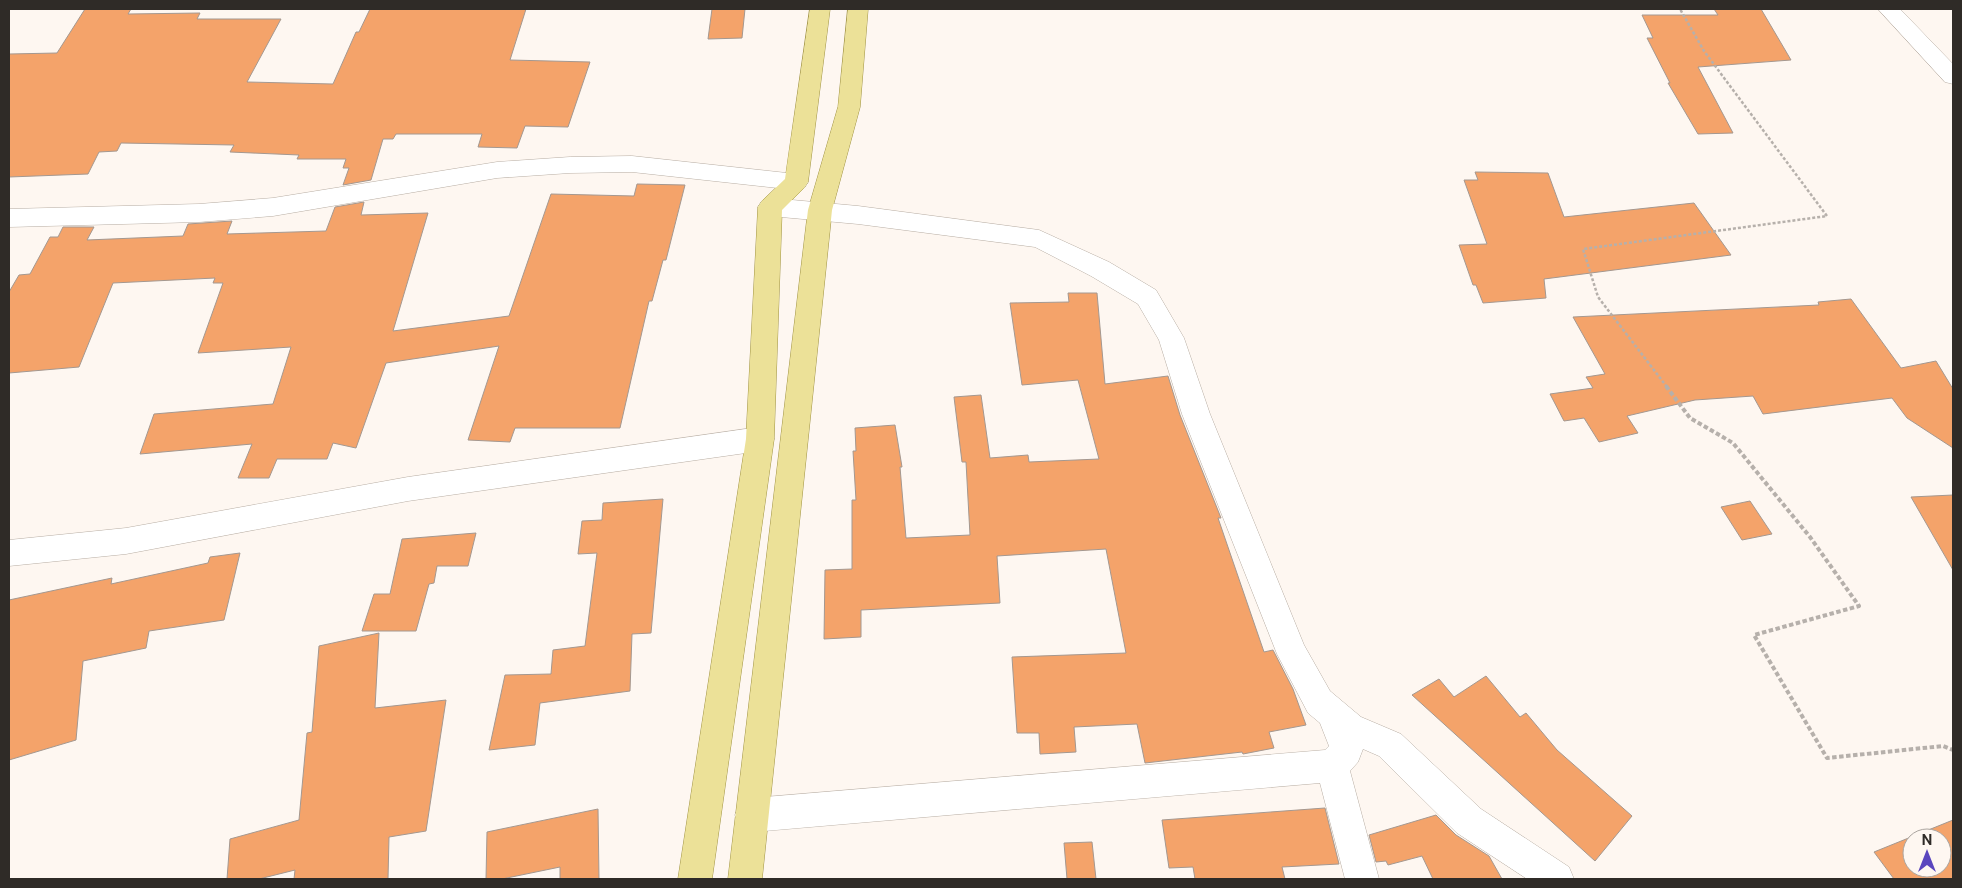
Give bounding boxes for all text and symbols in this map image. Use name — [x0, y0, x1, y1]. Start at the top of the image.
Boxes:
north arrow — [1902, 828, 1952, 878]
text: N — [1922, 832, 1932, 848]

